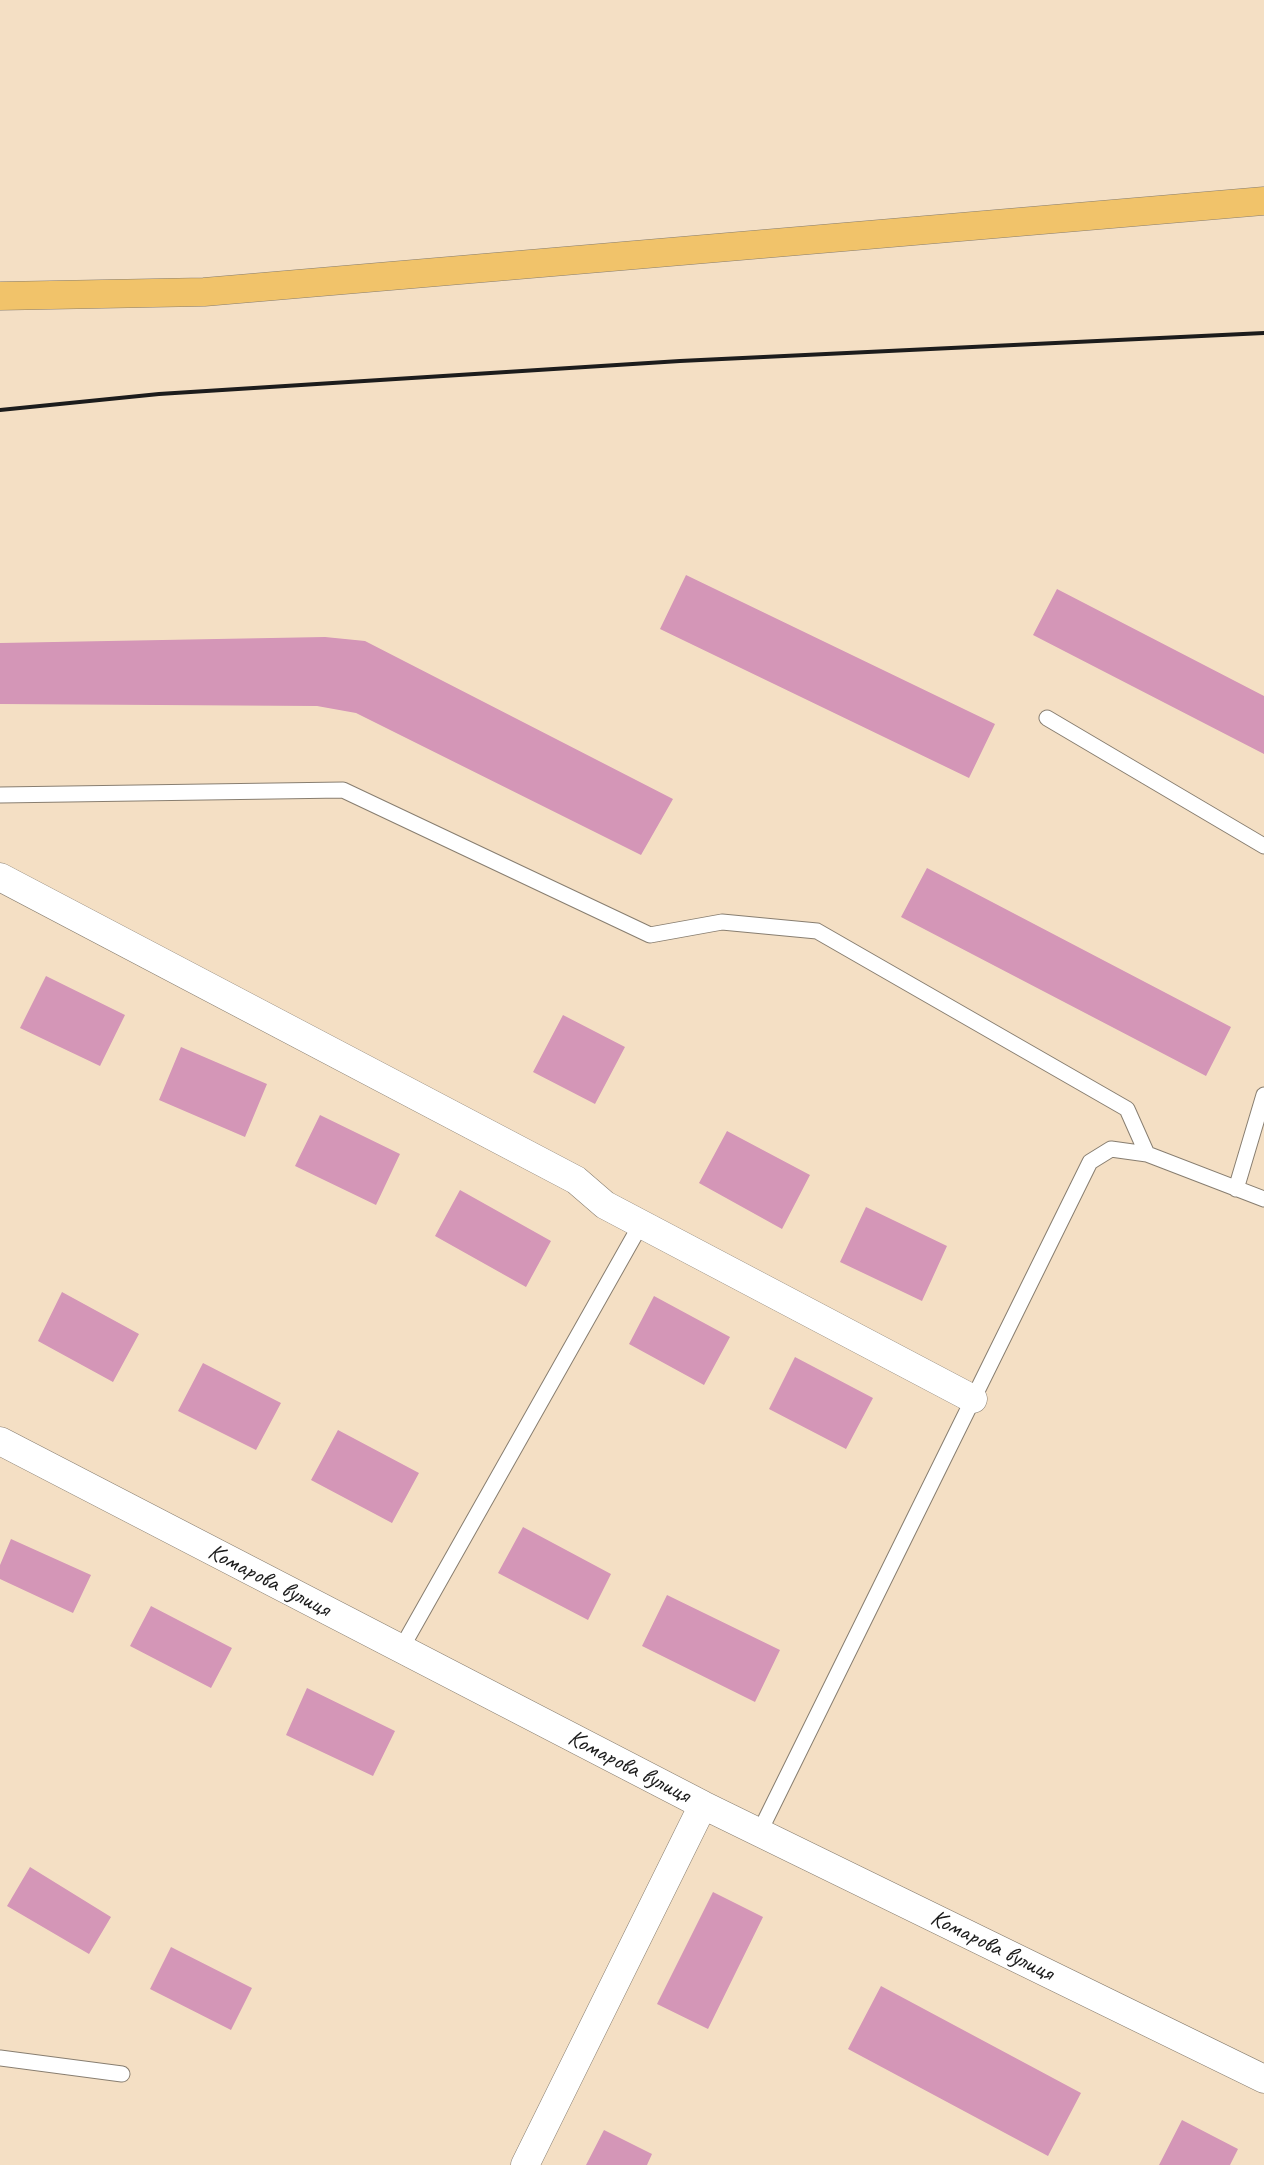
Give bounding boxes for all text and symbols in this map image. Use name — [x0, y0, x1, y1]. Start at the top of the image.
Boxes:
street label: Комарова вулиця — [203, 1538, 335, 1624]
street label: Комарова вулиця — [563, 1724, 695, 1810]
street label: Комарова вулиця — [926, 1904, 1058, 1988]

